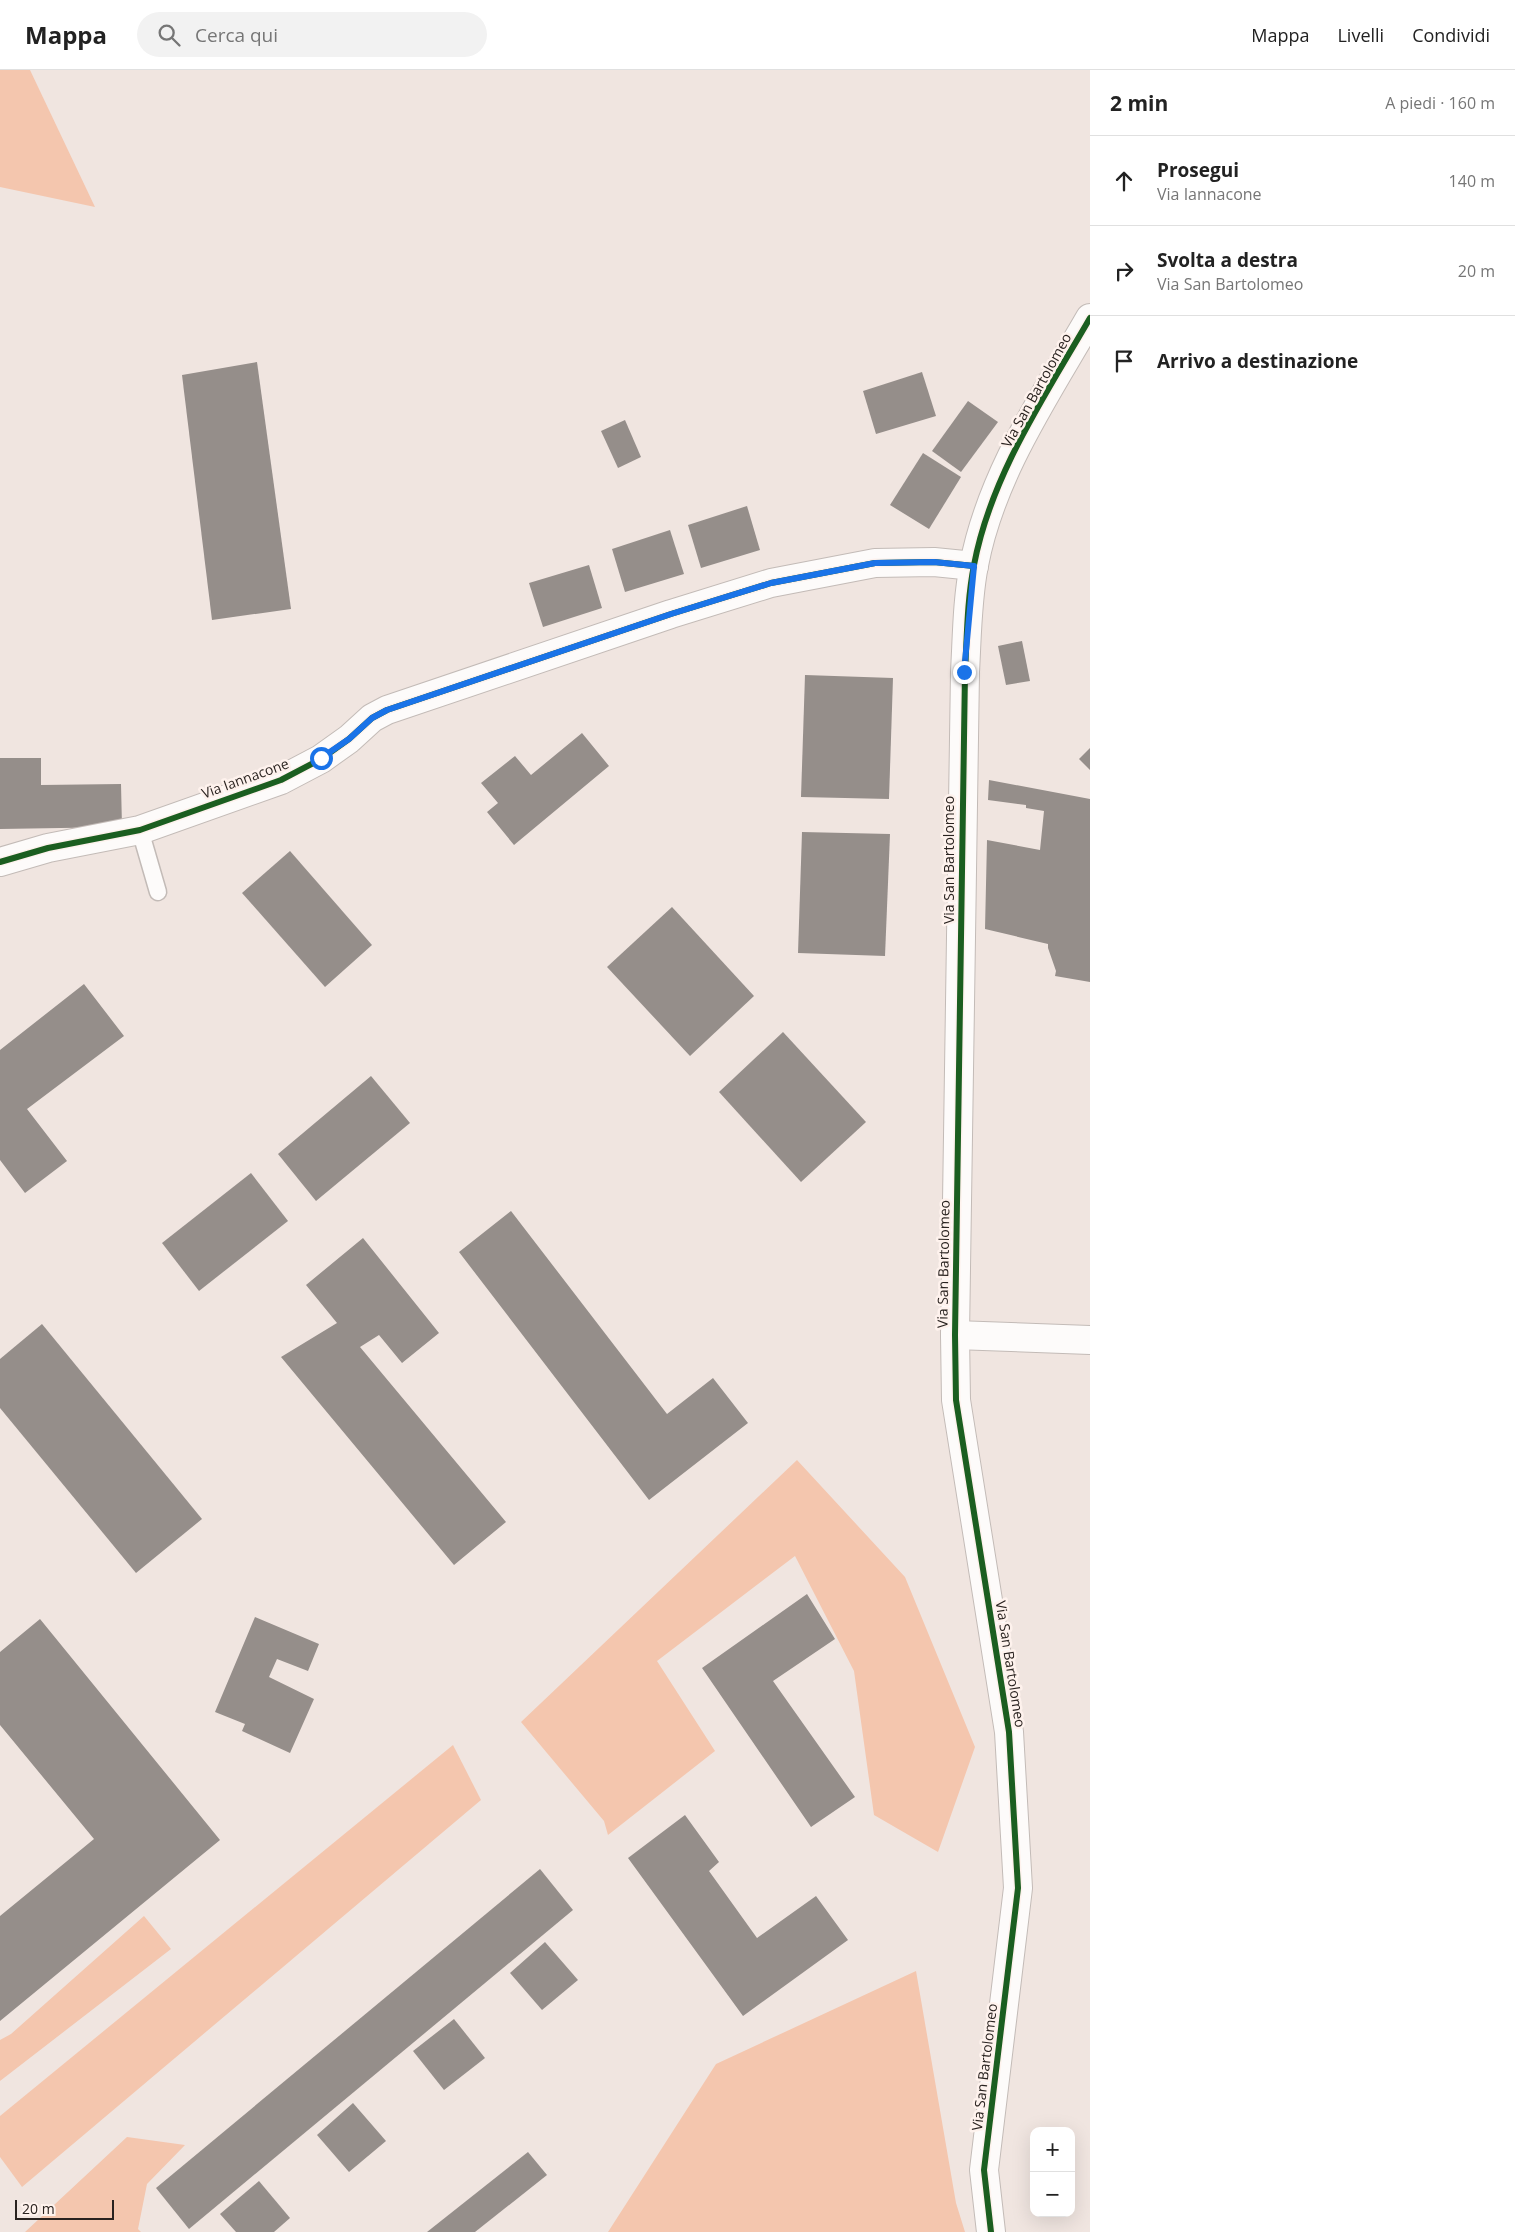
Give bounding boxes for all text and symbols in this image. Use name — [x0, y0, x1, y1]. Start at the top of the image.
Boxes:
search box — [137, 12, 487, 57]
text: Mappa — [25, 18, 107, 51]
icon: search — [155, 21, 183, 49]
text: Cerca qui — [195, 22, 278, 48]
text: Mappa — [1251, 23, 1309, 47]
text: Livelli — [1337, 23, 1384, 47]
text: Condividi — [1412, 23, 1490, 47]
text: 2 min — [1110, 89, 1168, 117]
text: A piedi · 160 m — [1385, 92, 1495, 114]
text: Prosegui — [1157, 157, 1239, 183]
icon: ahead — [1110, 167, 1138, 195]
text: 140 m — [1449, 170, 1495, 192]
text: Via Iannacone — [1157, 183, 1262, 205]
text: Svolta a destra — [1157, 247, 1298, 273]
icon: right — [1110, 257, 1138, 285]
text: 20 m — [1458, 260, 1495, 282]
text: Via San Bartolomeo — [1157, 273, 1303, 295]
street label: Via San Bartolomeo — [997, 329, 1075, 451]
icon: arrive — [1110, 347, 1138, 375]
text: Arrivo a destinazione — [1157, 348, 1358, 374]
route end — [953, 661, 976, 684]
route start — [310, 747, 333, 770]
street label: Via Iannacone — [199, 753, 291, 803]
street label: Via San Bartolomeo — [939, 796, 958, 924]
street label: Via San Bartolomeo — [932, 1200, 954, 1328]
street label: Via San Bartolomeo — [992, 1599, 1030, 1729]
street label: Via San Bartolomeo — [967, 2002, 1001, 2132]
map controls — [1030, 2127, 1075, 2217]
button: + — [1030, 2127, 1075, 2172]
button: − — [1030, 2172, 1075, 2217]
scale bar — [15, 2197, 114, 2220]
text: 20 m — [22, 2199, 55, 2218]

